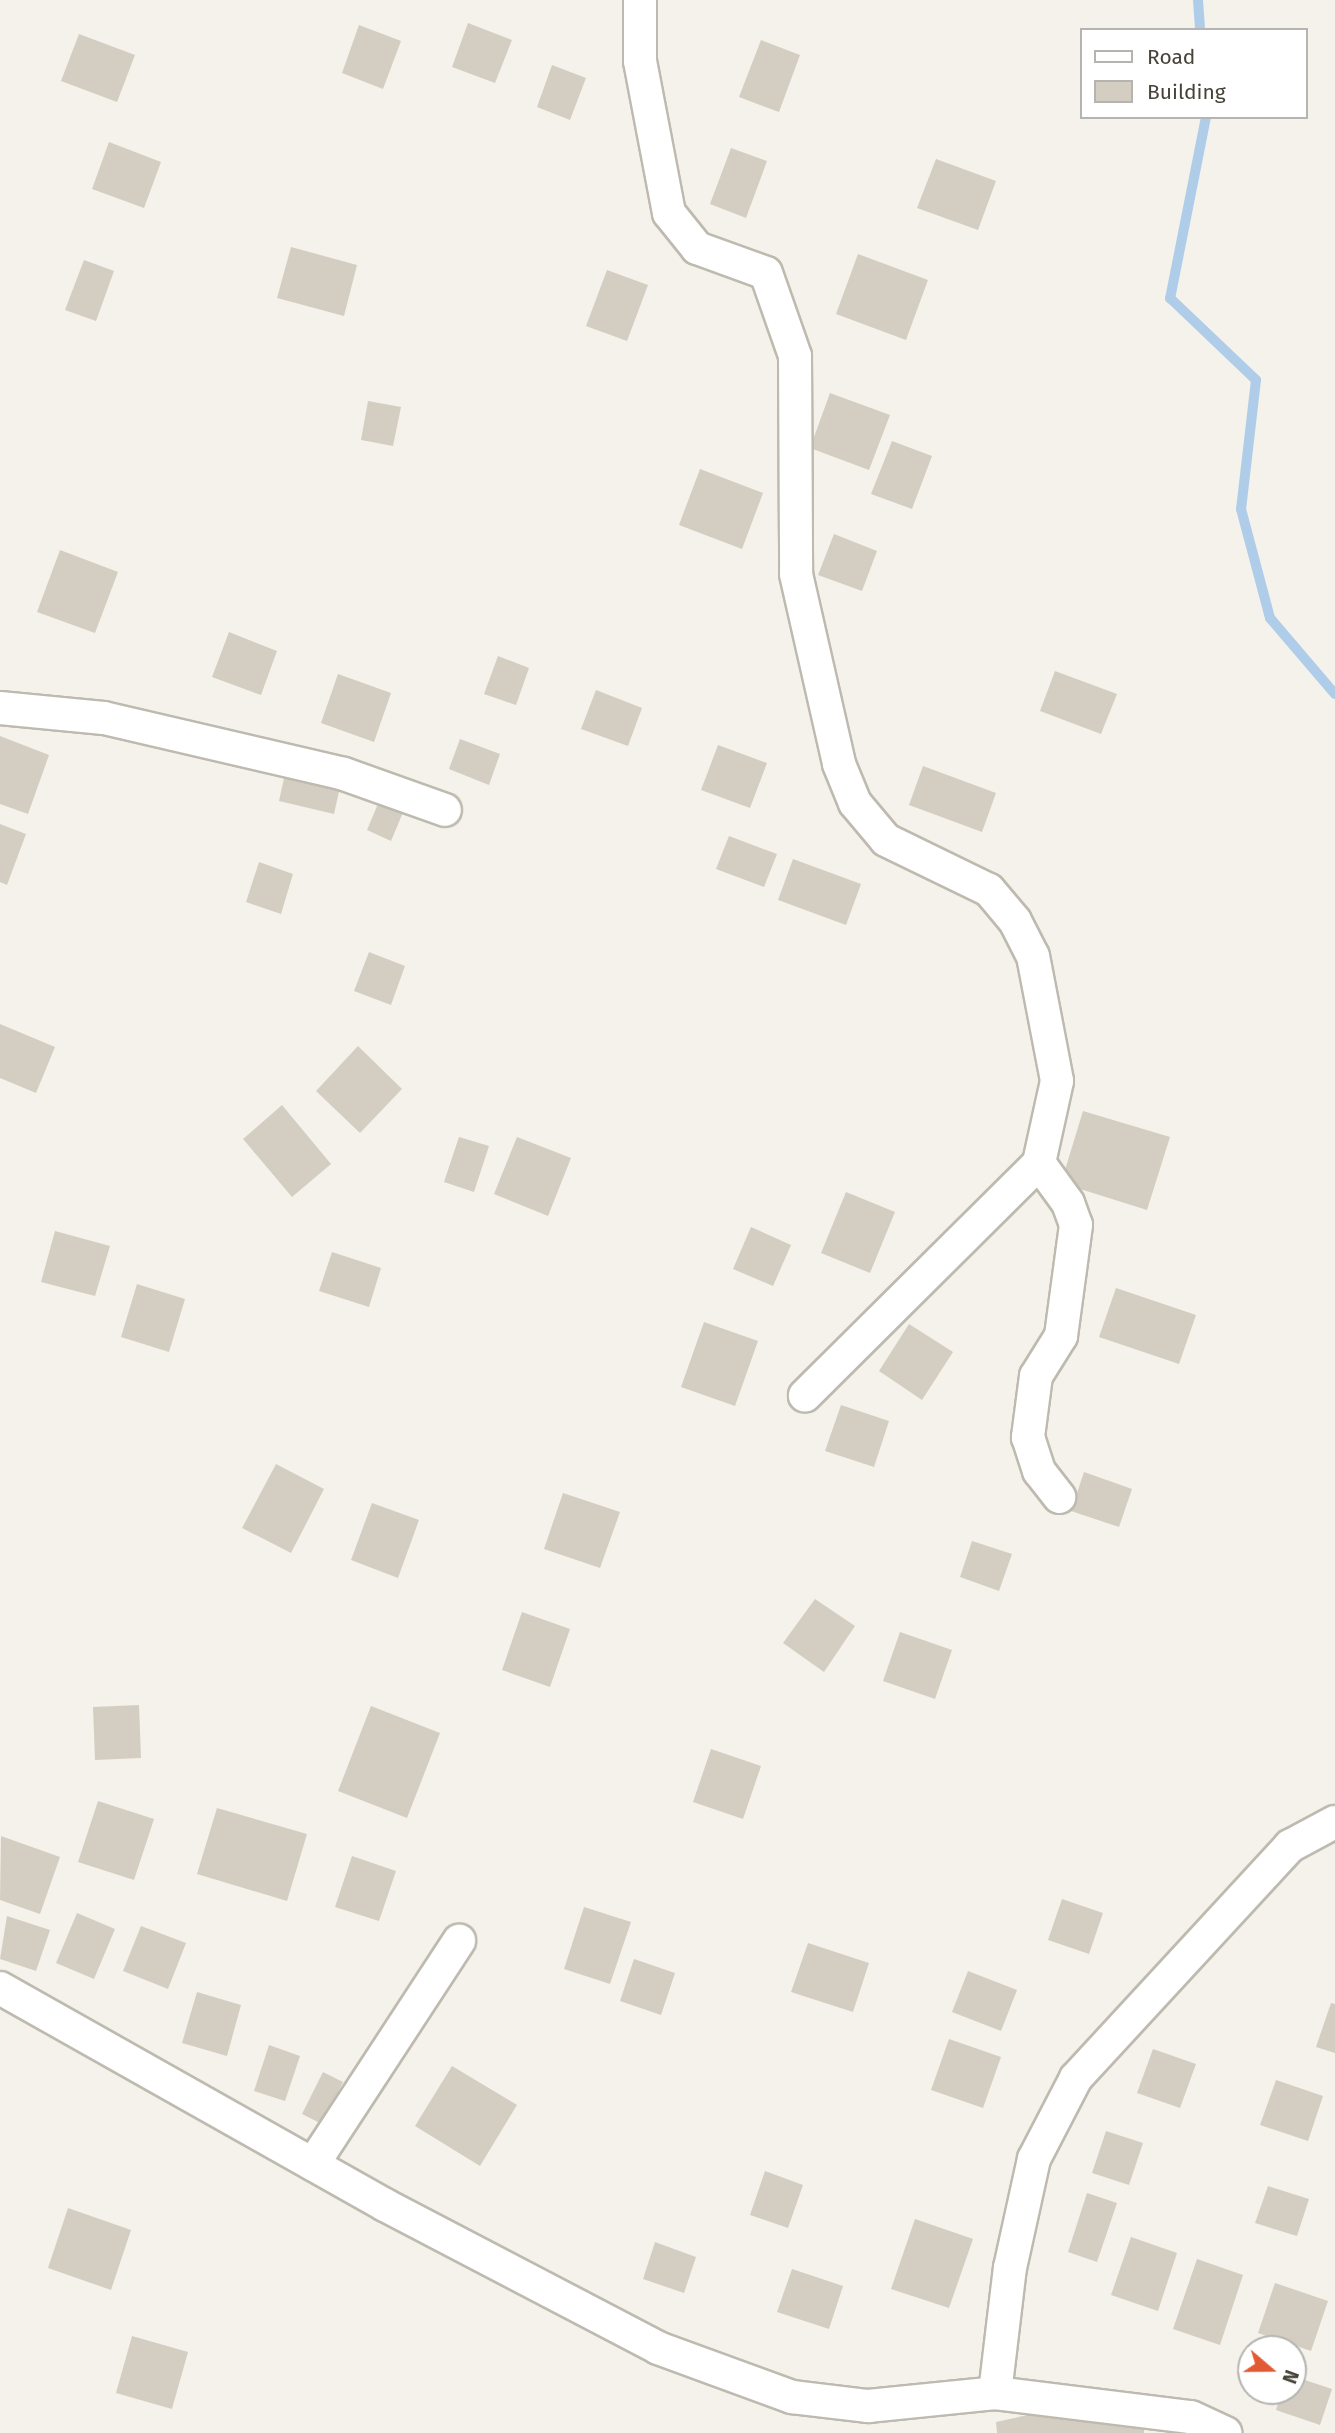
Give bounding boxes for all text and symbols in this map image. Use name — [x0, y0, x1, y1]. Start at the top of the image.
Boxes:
legend — [1080, 28, 1307, 119]
text: Road — [1147, 44, 1195, 70]
text: Building — [1147, 79, 1226, 105]
north arrow — [1237, 2335, 1307, 2405]
text: N — [1277, 2367, 1303, 2387]

